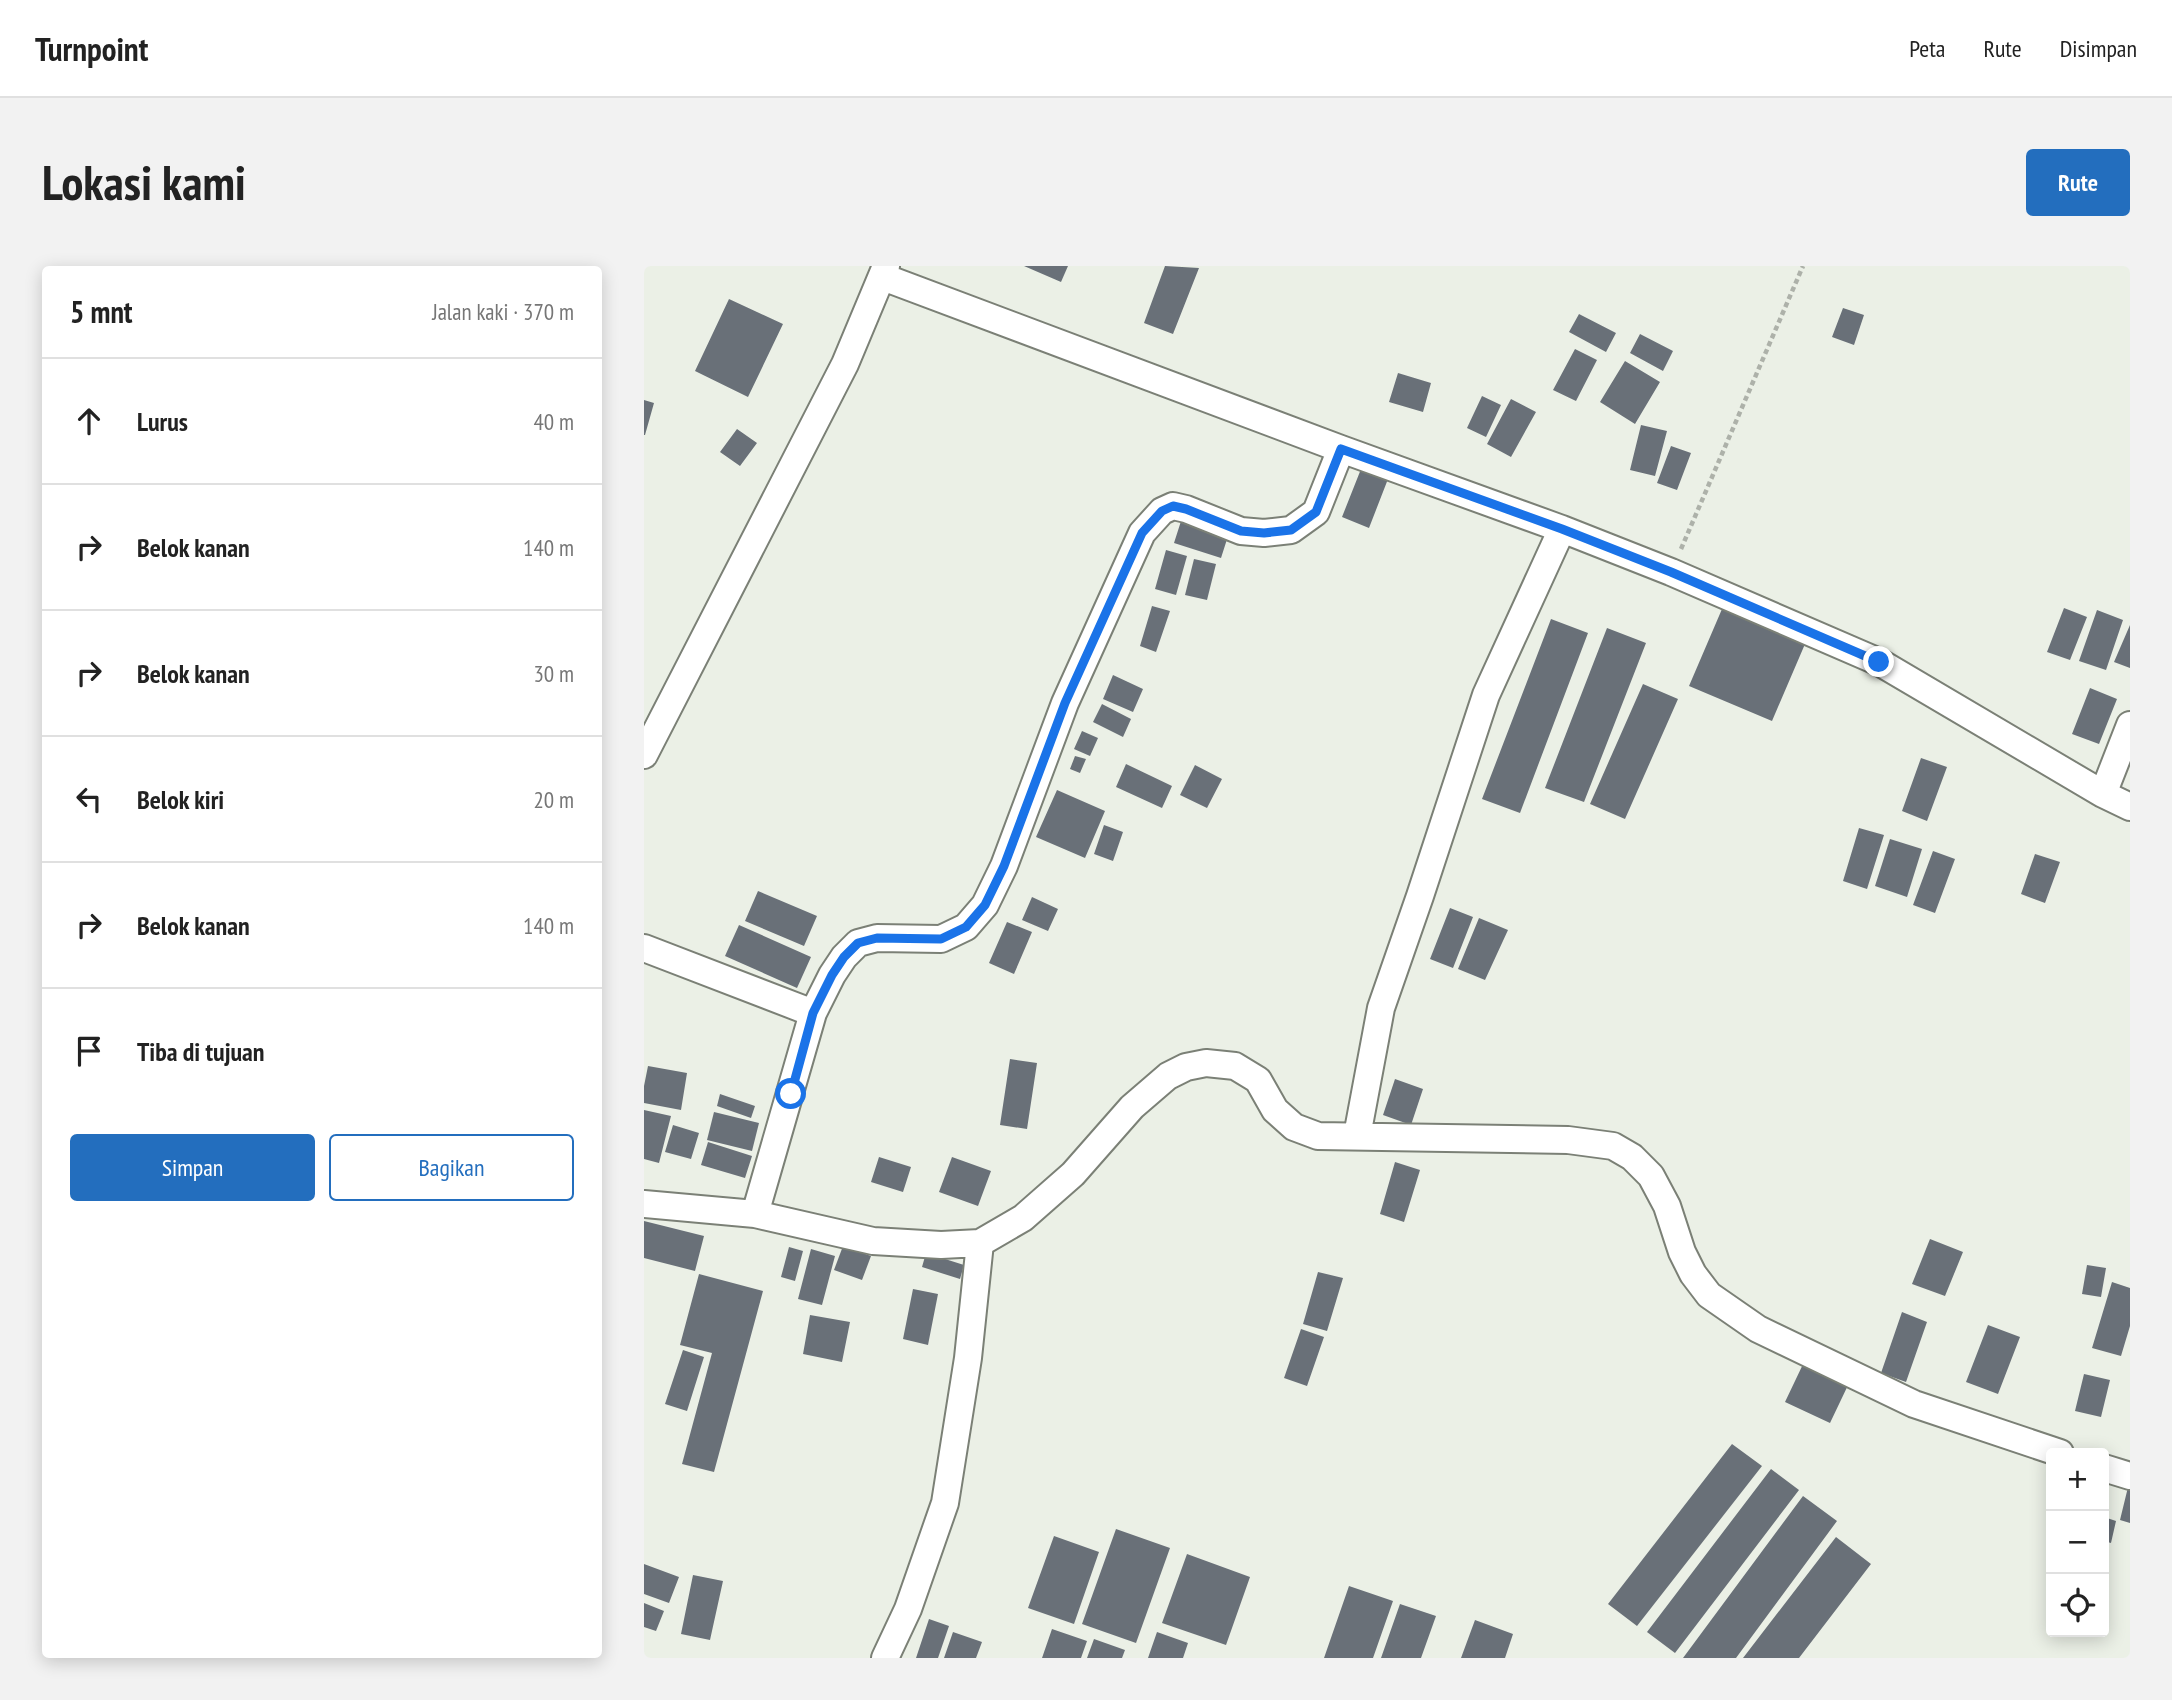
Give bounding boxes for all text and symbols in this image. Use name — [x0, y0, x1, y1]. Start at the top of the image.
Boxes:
text: Turnpoint — [35, 27, 148, 70]
text: Peta — [1909, 33, 1945, 64]
text: Rute — [1983, 33, 2022, 64]
text: Disimpan — [2060, 33, 2137, 64]
button: Rute — [2026, 149, 2130, 216]
text: Lokasi kami — [42, 150, 246, 214]
text: 5 mnt — [70, 292, 133, 331]
text: Jalan kaki · 370 m — [432, 297, 574, 326]
icon: ahead — [70, 402, 108, 440]
text: Lurus — [137, 405, 188, 438]
text: 40 m — [533, 407, 574, 436]
icon: right — [70, 528, 108, 566]
text: Belok kanan — [137, 531, 250, 564]
text: 140 m — [523, 533, 574, 562]
route end — [1863, 646, 1894, 677]
icon: right — [70, 654, 108, 692]
text: Belok kanan — [137, 657, 250, 690]
text: 30 m — [533, 659, 574, 688]
icon: left — [70, 780, 108, 818]
text: Belok kiri — [137, 783, 224, 816]
text: 20 m — [533, 785, 574, 814]
icon: right — [70, 906, 108, 944]
text: Belok kanan — [137, 909, 250, 942]
text: 140 m — [523, 911, 574, 940]
icon: arrive — [70, 1032, 108, 1070]
text: Tiba di tujuan — [137, 1035, 265, 1068]
route start — [775, 1078, 806, 1109]
button: Simpan — [70, 1134, 315, 1201]
button: Bagikan — [329, 1134, 574, 1201]
map controls — [2046, 1448, 2109, 1637]
button: + — [2046, 1448, 2109, 1511]
button: − — [2046, 1511, 2109, 1574]
button: locate — [2046, 1574, 2109, 1637]

